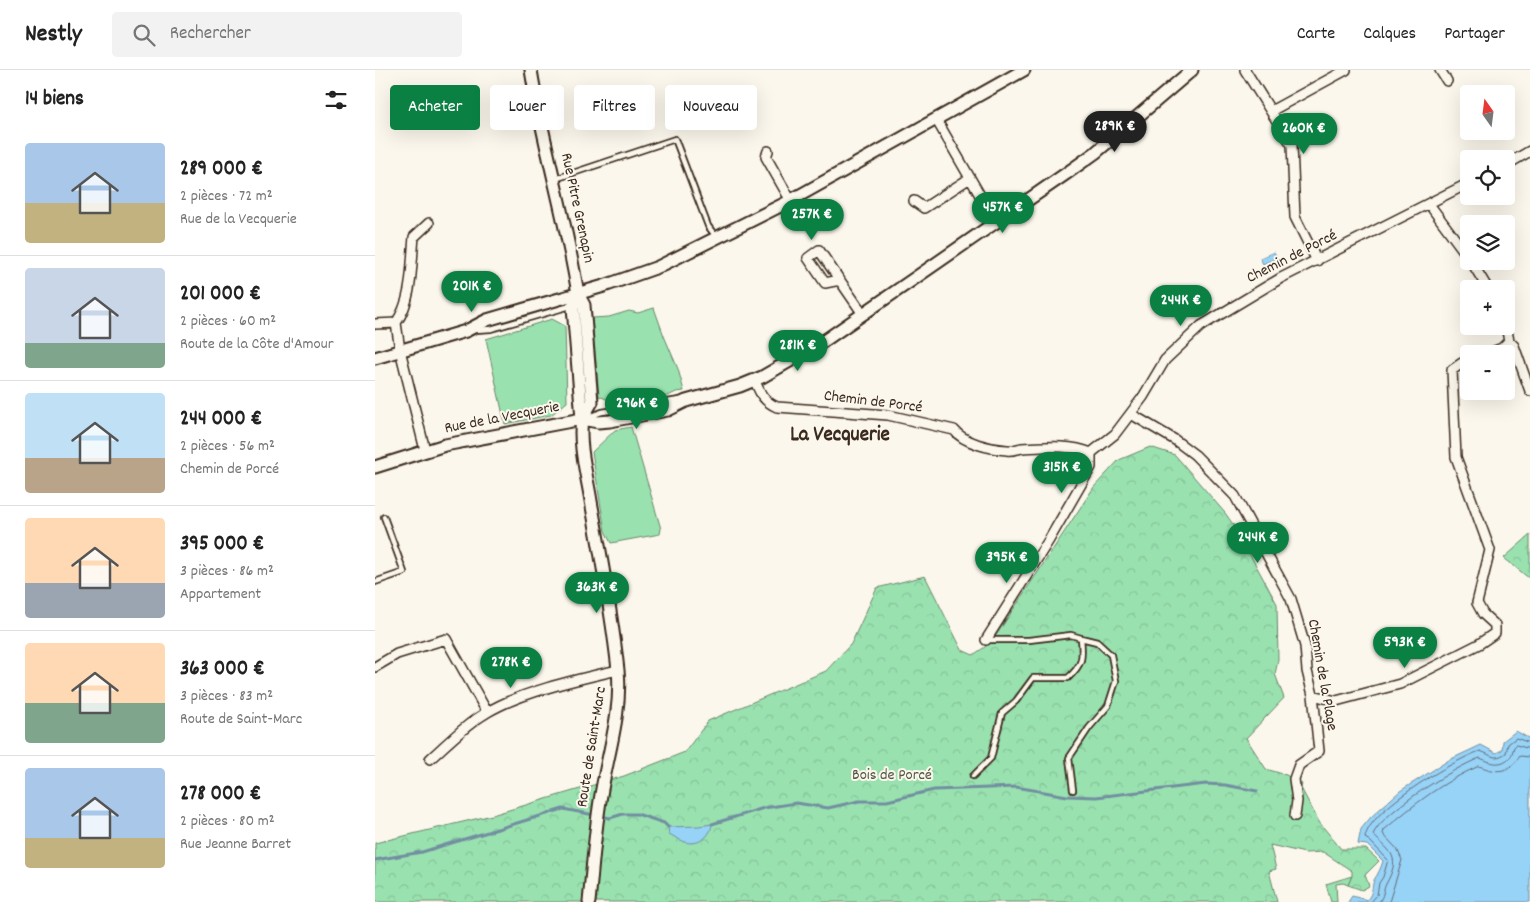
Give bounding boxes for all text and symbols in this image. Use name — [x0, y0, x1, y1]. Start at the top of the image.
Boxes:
search box — [112, 12, 462, 57]
text: Nestly — [25, 18, 82, 52]
icon: search — [130, 21, 158, 49]
text: Rechercher — [170, 21, 251, 48]
text: Carte — [1297, 22, 1335, 47]
text: Calques — [1363, 22, 1416, 47]
text: Partager — [1444, 22, 1505, 47]
text: 14 biens — [25, 85, 84, 115]
chip: Acheter — [390, 85, 480, 130]
chip: Louer — [490, 85, 564, 130]
chip: Filtres — [574, 85, 655, 130]
chip: Nouveau — [665, 85, 757, 130]
north arrow — [1460, 85, 1515, 140]
map controls — [1460, 85, 1515, 400]
icon: filters — [322, 86, 350, 114]
pin: 289K € — [1074, 111, 1156, 153]
pin: 260K € — [1263, 112, 1345, 155]
text: 289K € — [1095, 115, 1135, 138]
text: 260K € — [1282, 117, 1326, 140]
button: locate — [1460, 150, 1515, 205]
street label: Rue Pitre Grenapin — [554, 151, 600, 265]
text: 289 000 € — [180, 155, 263, 185]
icon: home — [65, 163, 125, 223]
text: 2 pièces · 72 m² — [180, 185, 273, 208]
pin: 457K € — [962, 191, 1044, 234]
text: 457K € — [983, 196, 1023, 219]
pin: 257K € — [771, 198, 853, 241]
text: 257K € — [792, 203, 832, 226]
text: Rue de la Vecquerie — [180, 208, 297, 231]
button: layers — [1460, 215, 1515, 270]
street label: Chemin de Porcé — [1243, 224, 1341, 290]
pin: 201K € — [431, 270, 513, 313]
text: 201K € — [452, 275, 492, 298]
text: 201 000 € — [180, 280, 261, 310]
button: + — [1460, 280, 1515, 335]
pin: 244K € — [1140, 284, 1222, 327]
icon: home — [65, 288, 125, 348]
text: 244K € — [1161, 289, 1201, 312]
text: 2 pièces · 60 m² — [180, 310, 276, 333]
pin: 281K € — [757, 330, 839, 372]
text: Route de la Côte d'Amour — [180, 333, 334, 356]
text: 281K € — [780, 334, 816, 357]
button: − — [1460, 345, 1515, 400]
street label: Chemin de Porcé — [822, 385, 924, 419]
pin: 296K € — [596, 388, 678, 430]
text: 296K € — [616, 392, 658, 415]
street label: Rue de la Vecquerie — [443, 396, 561, 440]
text: 244 000 € — [180, 405, 262, 435]
icon: home — [65, 413, 125, 473]
district label: La Vecquerie — [790, 421, 890, 451]
text: 2 pièces · 56 m² — [180, 435, 275, 458]
pin: 315K € — [1021, 452, 1103, 494]
text: 315K € — [1043, 456, 1081, 479]
text: Chemin de Porcé — [180, 458, 279, 481]
pin: 244K € — [1217, 522, 1299, 564]
text: 244K € — [1238, 526, 1278, 549]
text: 395 000 € — [180, 530, 264, 560]
icon: home — [65, 538, 125, 598]
pin: 395K € — [966, 542, 1048, 584]
text: 395K € — [986, 546, 1028, 569]
text: 3 pièces · 86 m² — [180, 560, 274, 583]
pin: 363K € — [556, 572, 638, 614]
text: 363K € — [576, 576, 618, 599]
text: Appartement — [180, 583, 261, 606]
street label: Chemin de la Plage — [1301, 617, 1343, 733]
pin: 593K € — [1364, 626, 1446, 669]
text: 593K € — [1384, 631, 1426, 654]
pin: 278K € — [470, 646, 552, 689]
text: 278K € — [491, 651, 531, 674]
text: 363 000 € — [180, 655, 265, 685]
icon: home — [65, 663, 125, 723]
text: 3 pièces · 83 m² — [180, 685, 273, 708]
street label: Route de Saint-Marc — [571, 685, 613, 809]
text: Route de Saint-Marc — [180, 708, 302, 731]
park label: Bois de Porcé — [852, 764, 932, 787]
text: 278 000 € — [180, 780, 261, 810]
icon: home — [65, 788, 125, 848]
text: 2 pièces · 80 m² — [180, 810, 275, 833]
text: Rue Jeanne Barret — [180, 833, 291, 856]

